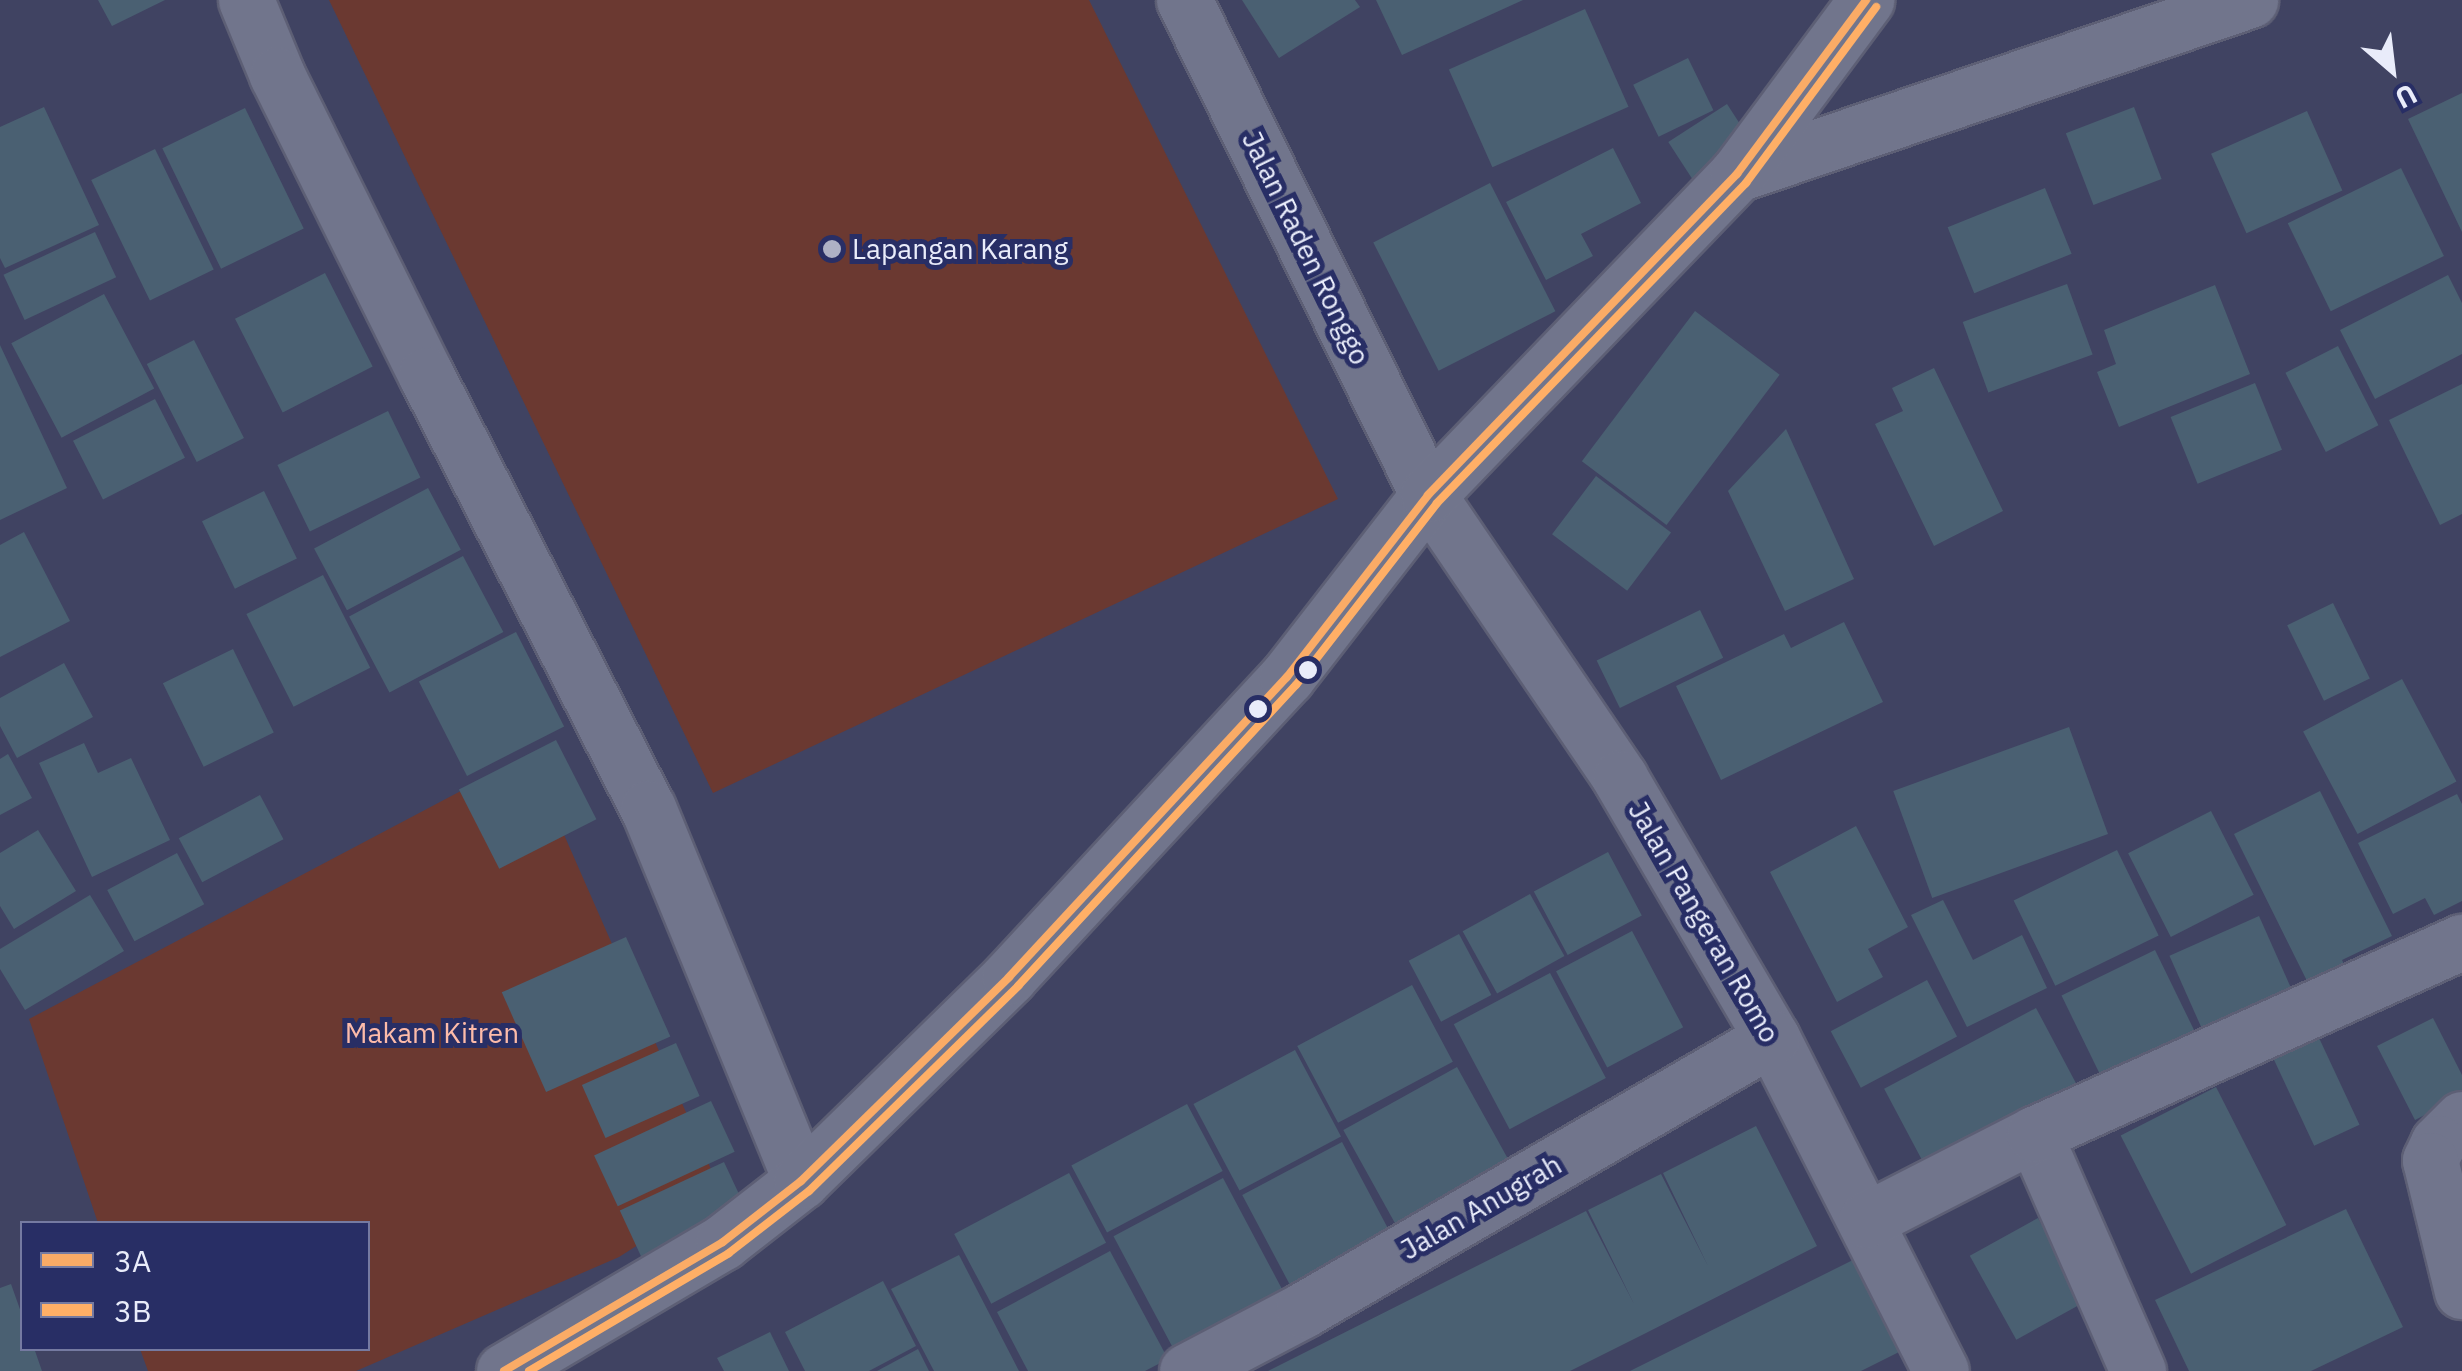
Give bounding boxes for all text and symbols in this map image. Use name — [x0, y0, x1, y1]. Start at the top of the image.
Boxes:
north arrow — [2342, 20, 2442, 120]
text: U — [2389, 76, 2424, 118]
street label: Jalan Raden Ronggo — [1235, 126, 1377, 370]
place label: Lapangan Karang — [852, 232, 1068, 266]
marker: Lapangan Karang — [821, 238, 843, 260]
unlabelled marker — [1298, 660, 1318, 680]
unlabelled marker — [1248, 699, 1268, 719]
street label: Jalan Pangeran Romo — [1621, 795, 1787, 1049]
park label: Makam Kitren — [345, 1016, 519, 1050]
street label: Jalan Anugrah — [1395, 1147, 1567, 1267]
legend — [20, 1221, 370, 1351]
text: 3A — [114, 1241, 151, 1280]
text: 3B — [114, 1291, 152, 1330]

